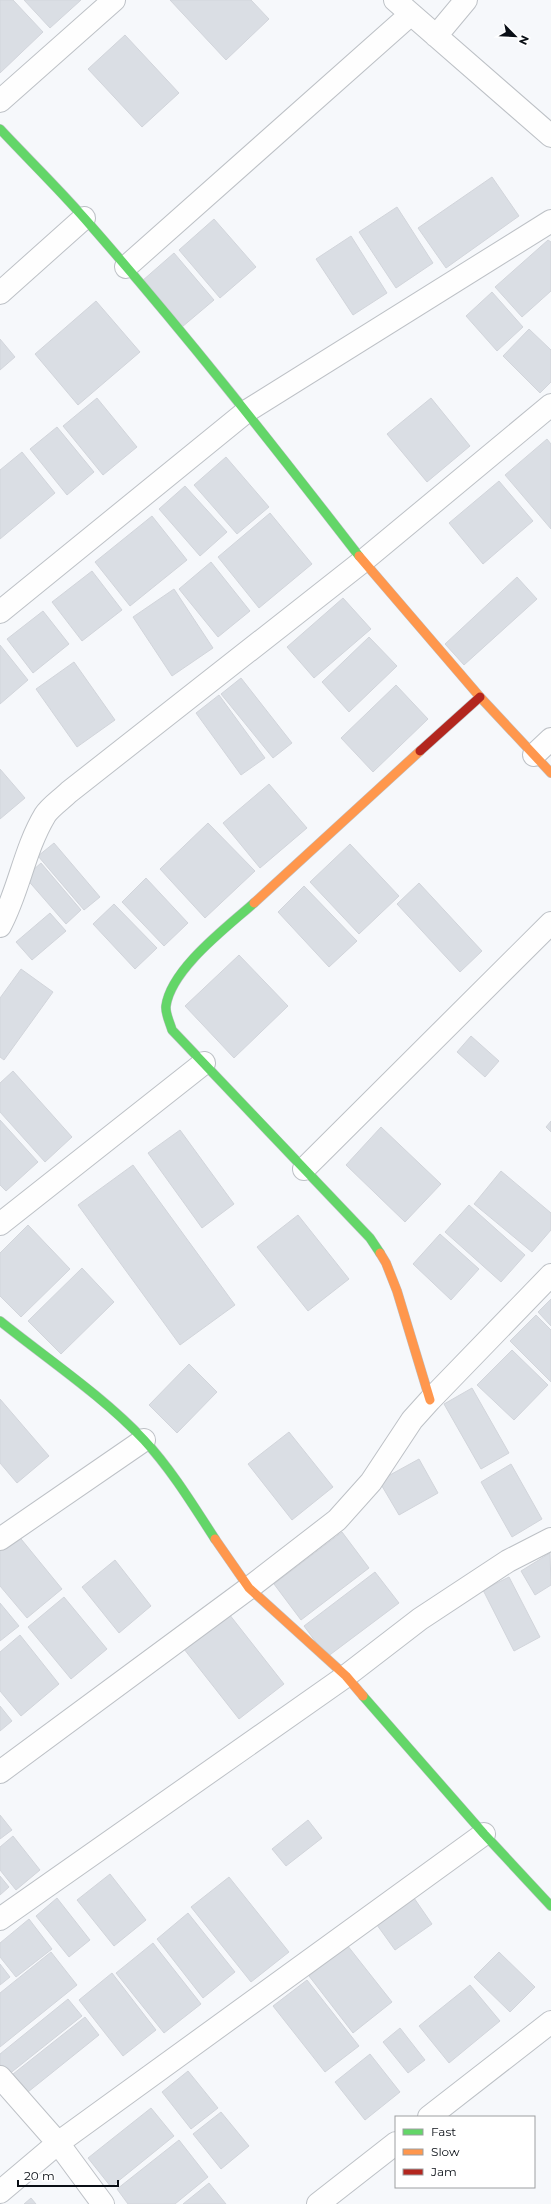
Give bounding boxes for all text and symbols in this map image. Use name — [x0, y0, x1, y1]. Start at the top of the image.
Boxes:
north arrow — [495, 16, 535, 56]
text: N — [516, 33, 532, 47]
legend — [395, 2116, 535, 2188]
text: Fast — [431, 2124, 456, 2139]
text: Slow — [431, 2144, 460, 2159]
scale bar — [18, 2162, 118, 2188]
text: Jam — [430, 2164, 457, 2179]
text: 20 m — [24, 2168, 55, 2183]

